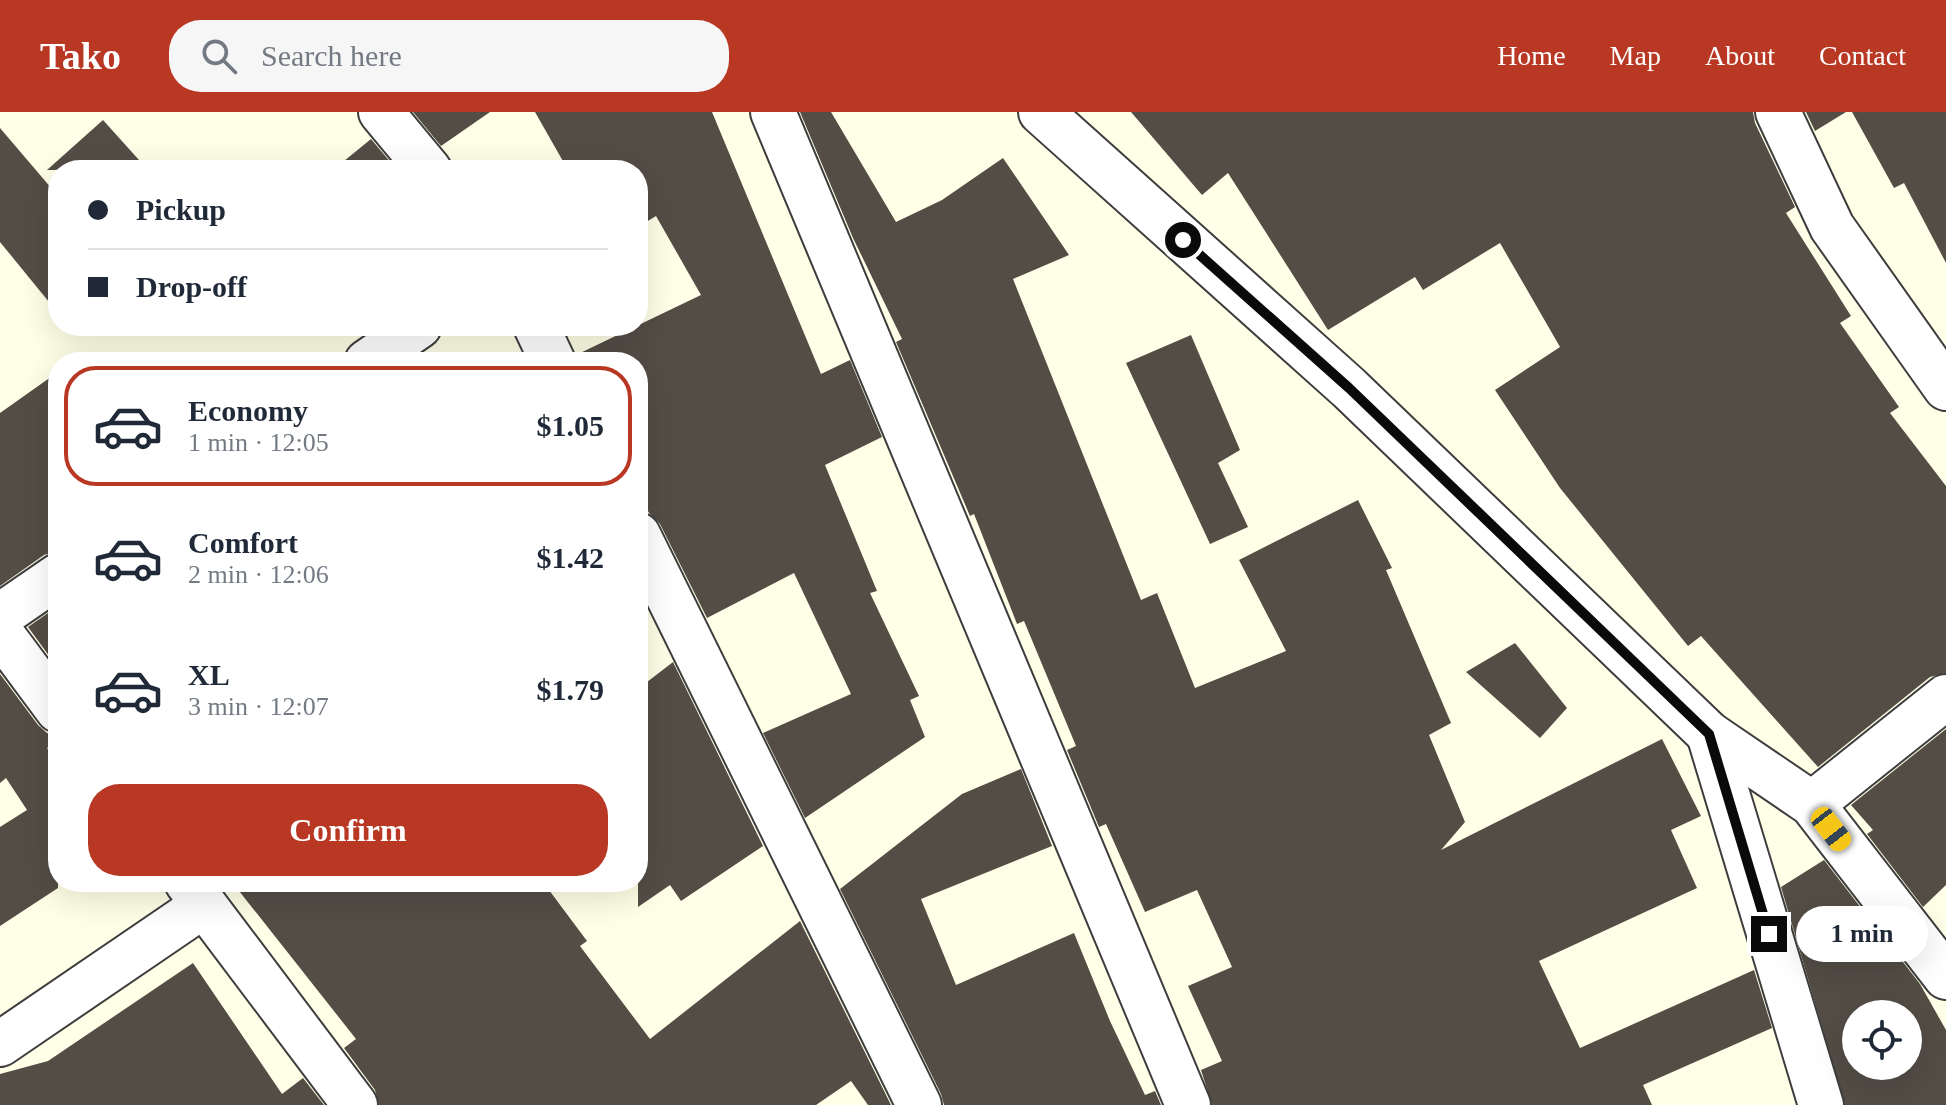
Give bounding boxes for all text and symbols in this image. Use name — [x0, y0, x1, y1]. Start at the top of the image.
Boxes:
search box — [169, 20, 729, 92]
icon: search — [197, 34, 241, 78]
text: Tako — [40, 35, 121, 77]
text: Search here — [261, 39, 402, 72]
text: Home — [1497, 40, 1566, 71]
text: Map — [1610, 40, 1661, 71]
text: About — [1705, 40, 1775, 71]
text: Contact — [1819, 40, 1906, 71]
text: Pickup — [136, 193, 226, 226]
route start — [1165, 222, 1201, 258]
text: Drop-off — [136, 270, 247, 303]
icon: car — [92, 390, 164, 462]
text: Economy — [188, 394, 308, 427]
text: $1.05 — [537, 409, 604, 442]
text: 1 min · 12:05 — [188, 428, 329, 457]
icon: car — [92, 522, 164, 594]
text: Comfort — [188, 526, 298, 559]
text: $1.42 — [537, 541, 604, 574]
text: 2 min · 12:06 — [188, 560, 329, 589]
icon: car — [92, 654, 164, 726]
text: XL — [188, 658, 230, 691]
text: $1.79 — [537, 673, 604, 706]
text: 3 min · 12:07 — [188, 692, 329, 721]
button: Confirm — [88, 784, 608, 876]
car — [1807, 803, 1855, 855]
callout: 1 min — [1797, 906, 1929, 962]
route end — [1751, 916, 1787, 952]
text: 1 min — [1831, 919, 1893, 948]
map controls — [1842, 1000, 1922, 1080]
button: locate — [1842, 1000, 1922, 1080]

